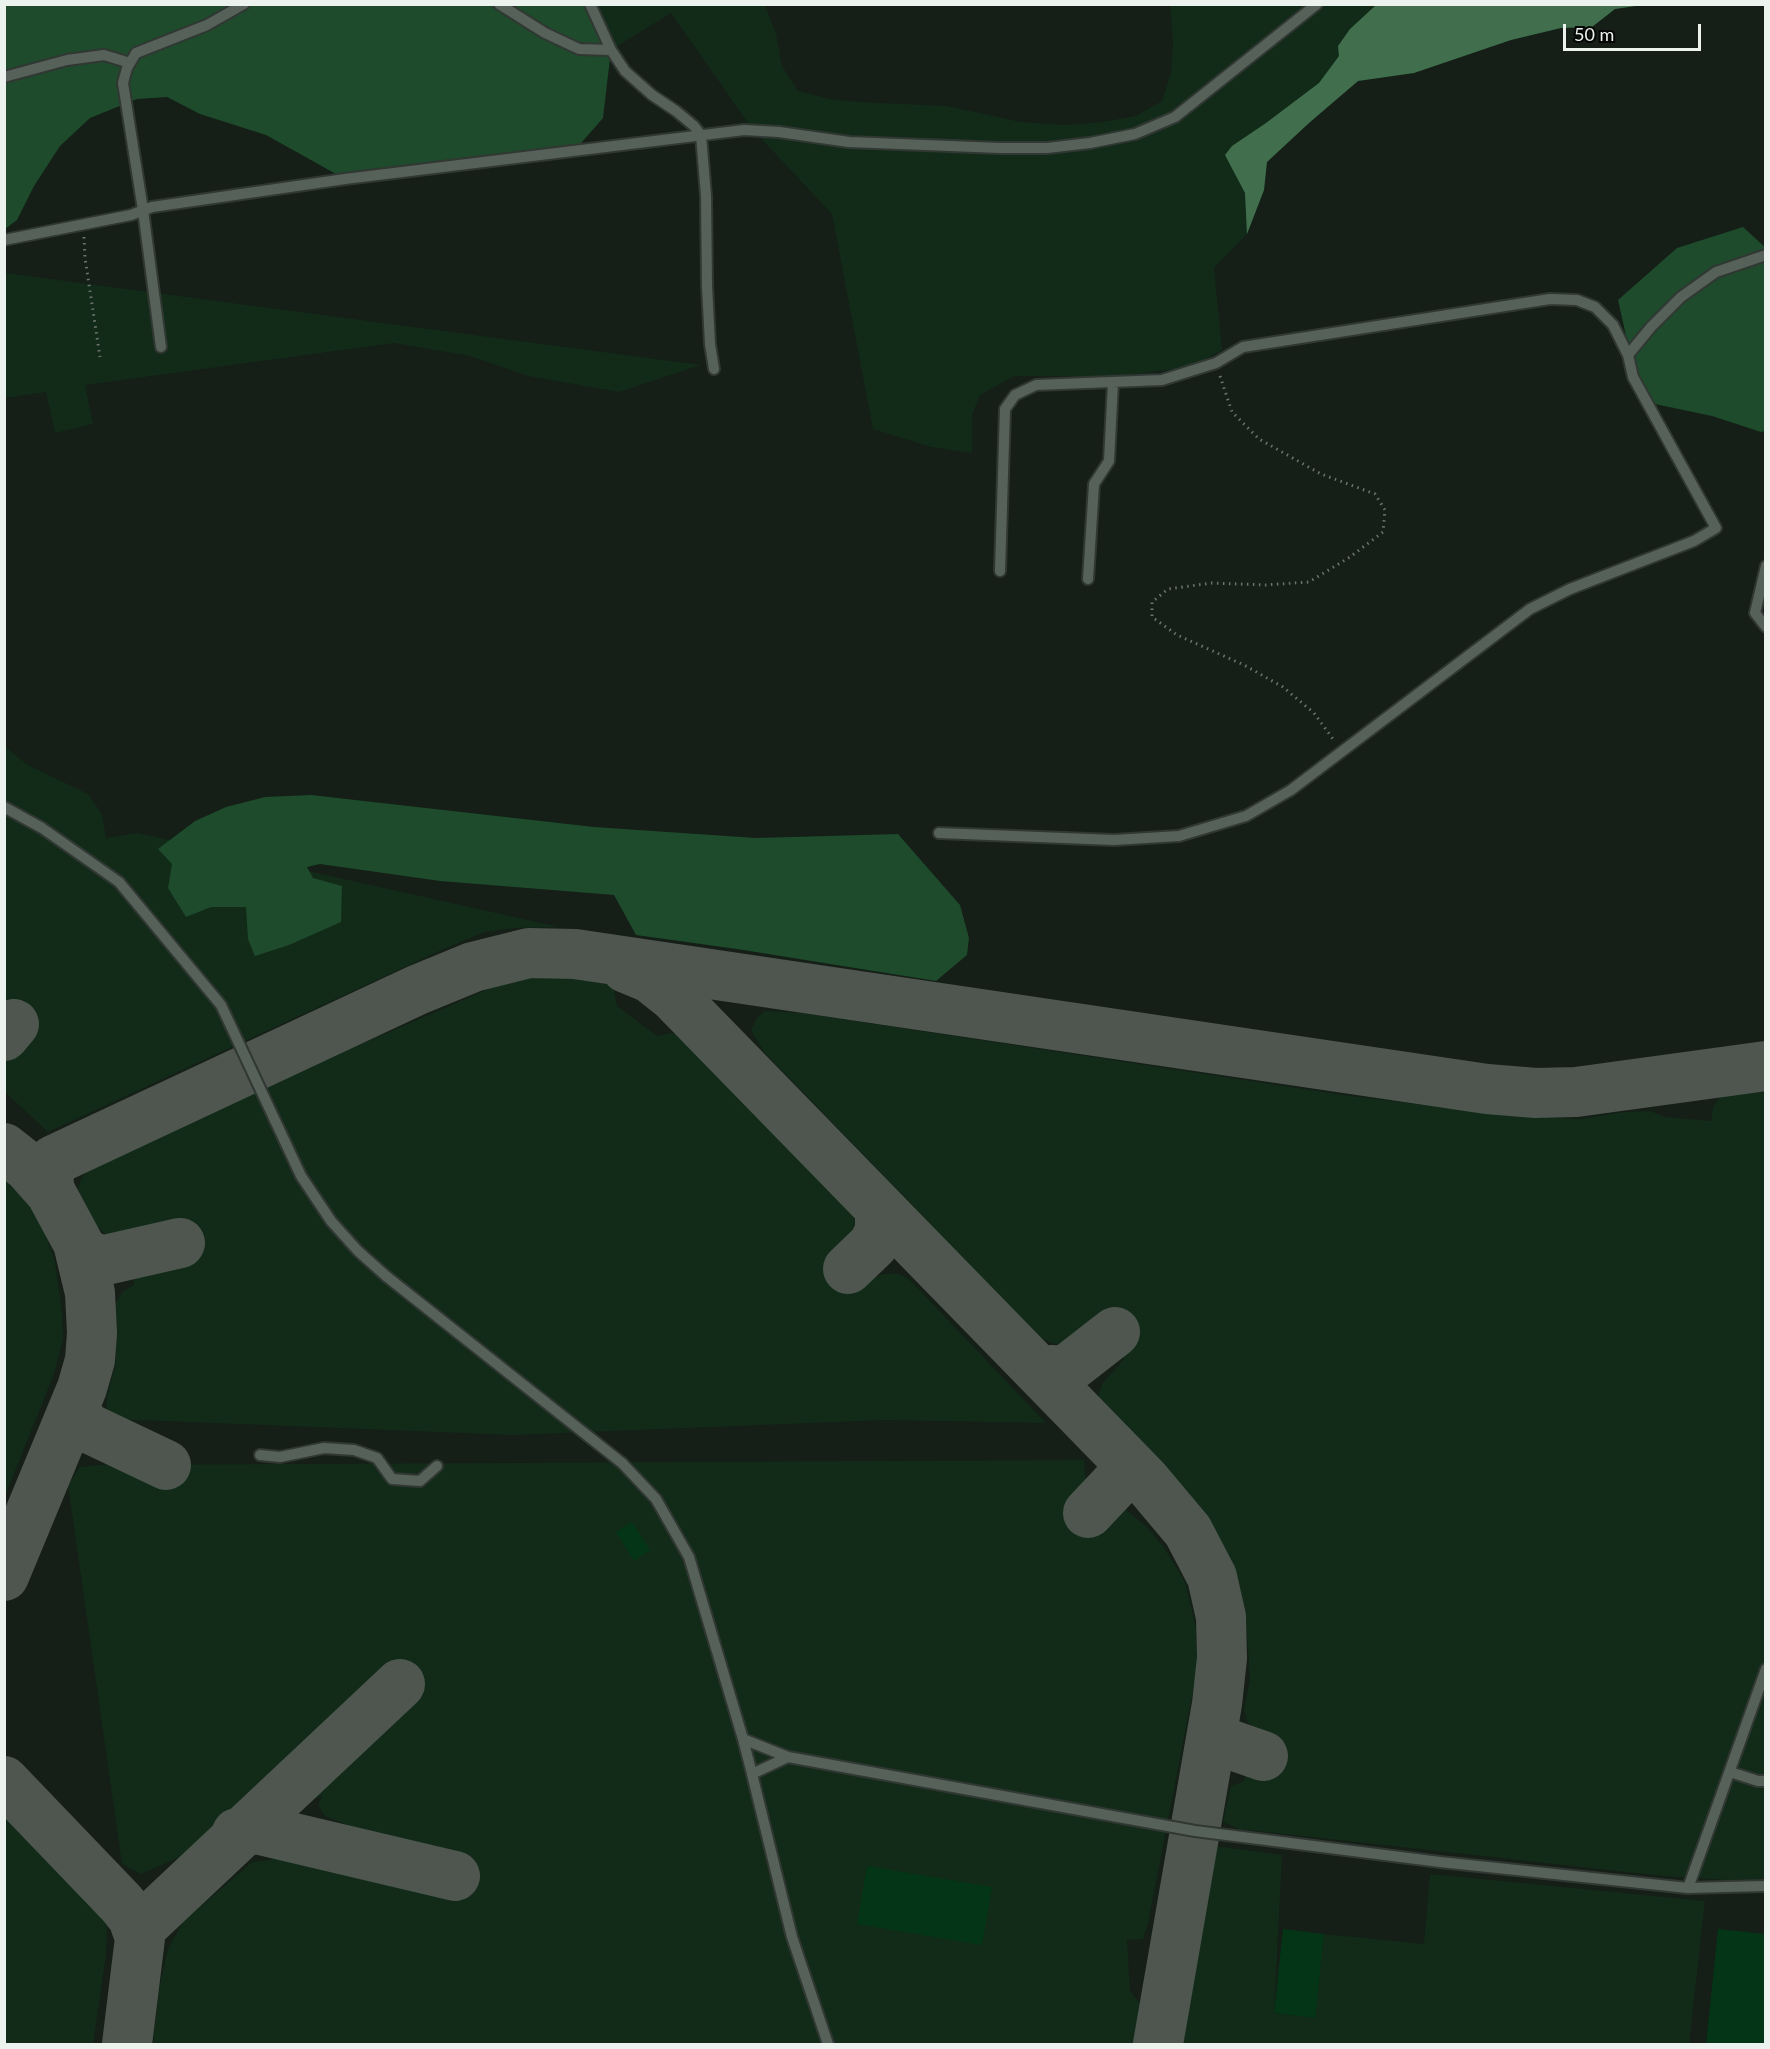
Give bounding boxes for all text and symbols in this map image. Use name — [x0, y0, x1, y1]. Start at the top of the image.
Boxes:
scale bar — [1566, 12, 1704, 50]
text: 50 m — [1574, 23, 1614, 45]

